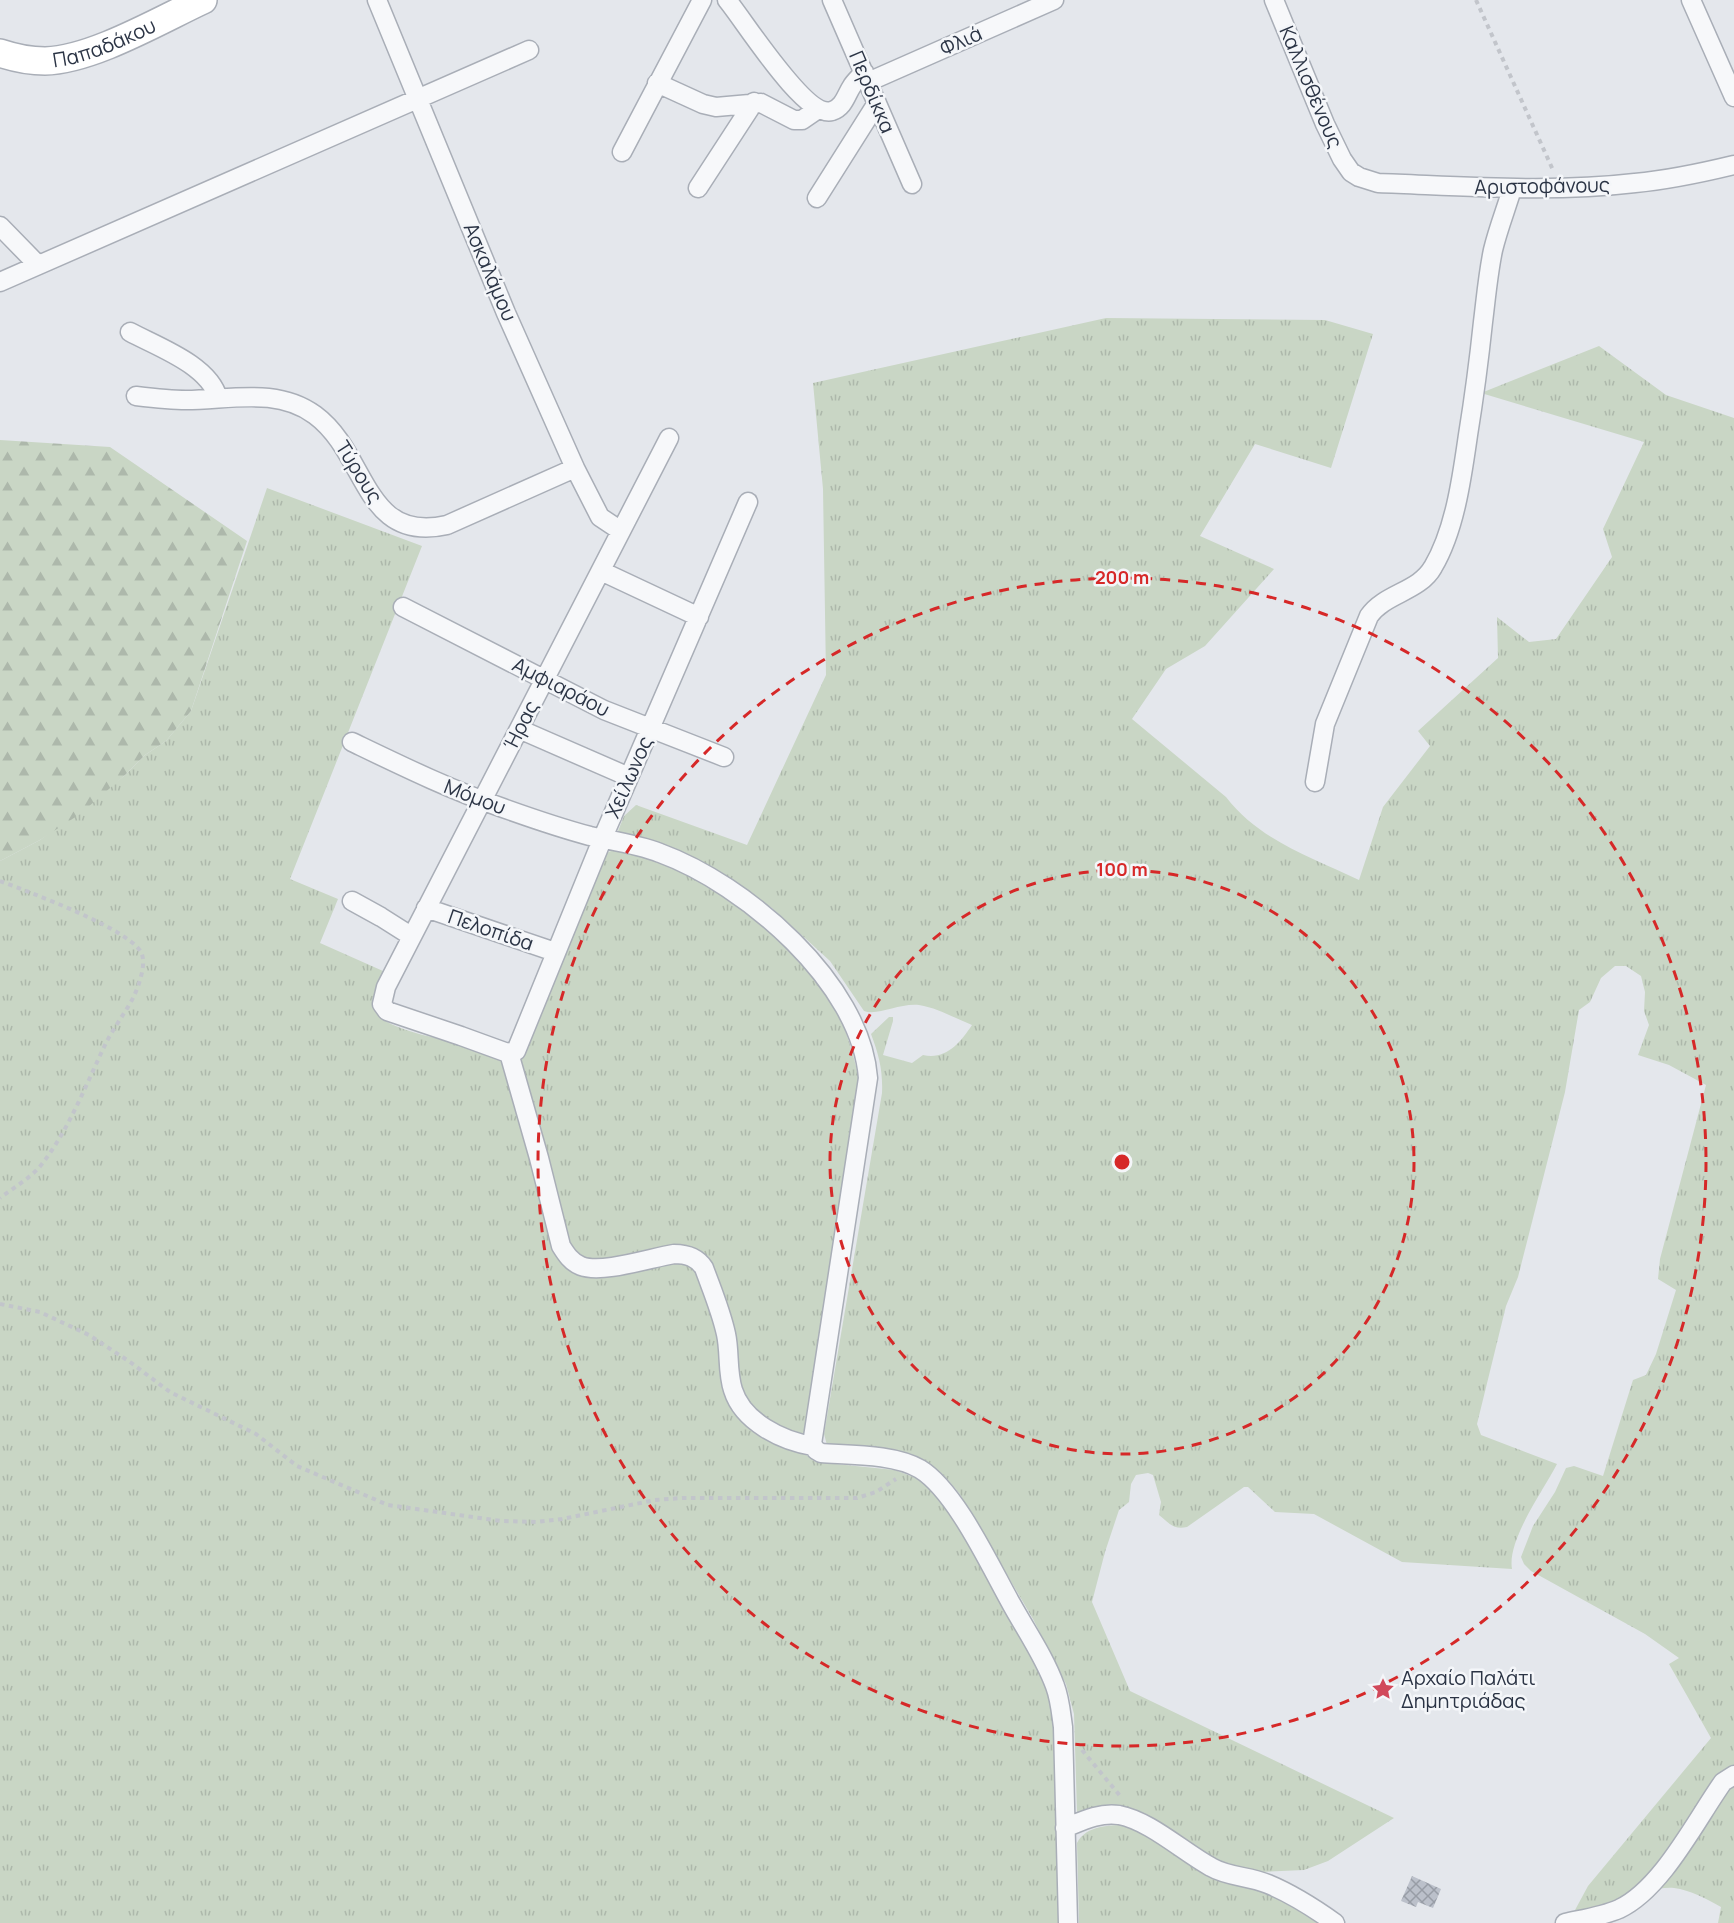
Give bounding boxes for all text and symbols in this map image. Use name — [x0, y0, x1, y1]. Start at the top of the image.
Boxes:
street label: Παπαδάκου — [51, 11, 160, 74]
street label: Φλιά — [935, 19, 986, 62]
street label: Καλλισθένους — [1274, 22, 1349, 152]
street label: Περδίκκα — [843, 47, 902, 137]
street label: Αριστοφάνους — [1474, 171, 1610, 200]
street label: Ασκαλάμου — [458, 219, 523, 325]
street label: Τύρους — [330, 435, 389, 508]
text: 200 m — [1095, 565, 1149, 589]
street label: Αμφιαράου — [508, 651, 614, 723]
street label: Ήρας — [497, 696, 544, 754]
street label: Χείλωνος — [598, 732, 659, 822]
street label: Μόμου — [440, 772, 510, 821]
text: 100 m — [1096, 857, 1148, 881]
street label: Πελοπίδα — [445, 902, 537, 957]
centre of rings — [1112, 1152, 1132, 1172]
place label: Αρχαίο Παλάτι Δημητριάδας — [1401, 1664, 1536, 1714]
place icon: Αρχαίο Παλάτι Δημητριάδας — [1370, 1676, 1396, 1702]

